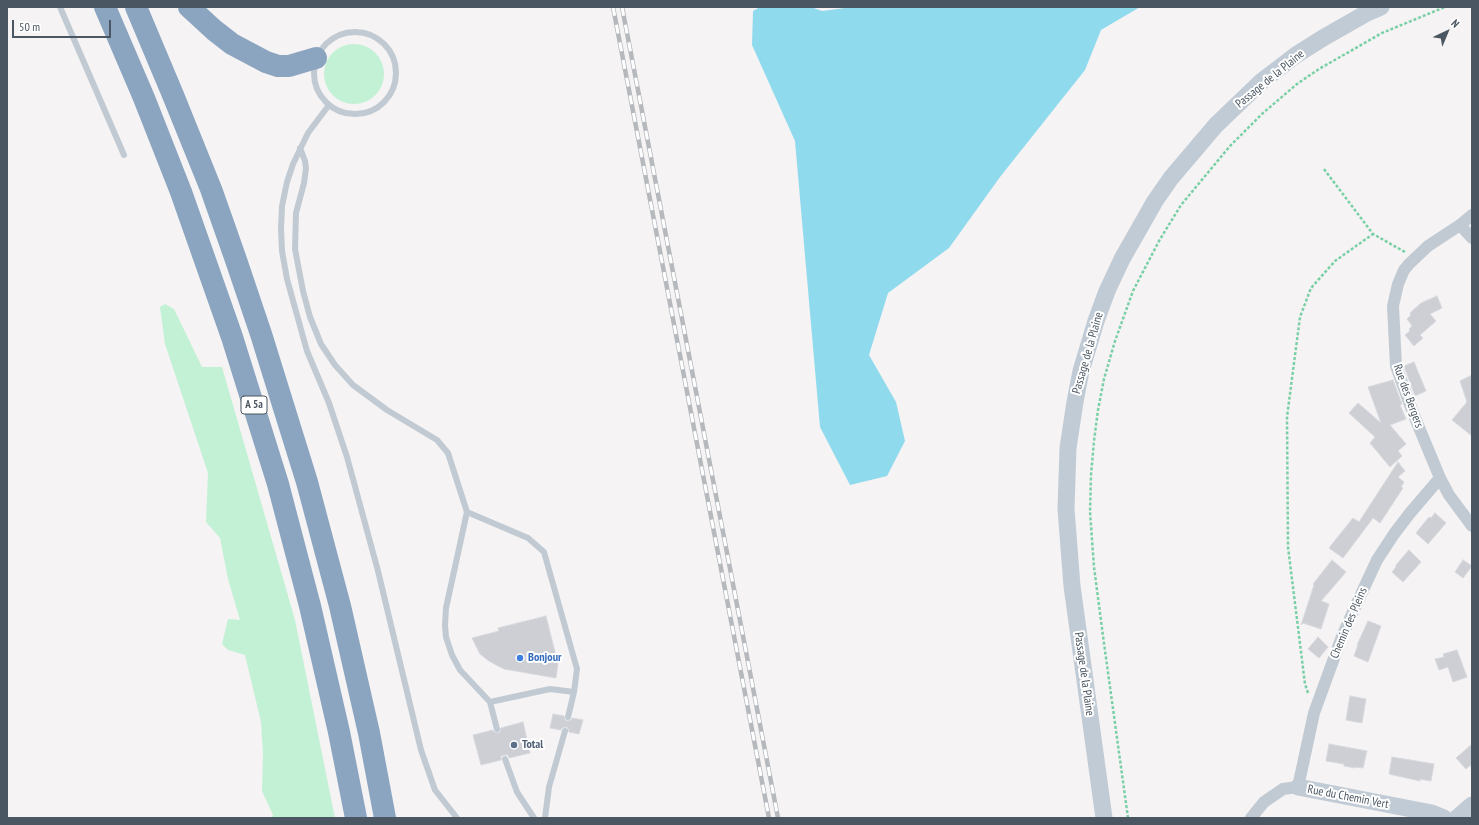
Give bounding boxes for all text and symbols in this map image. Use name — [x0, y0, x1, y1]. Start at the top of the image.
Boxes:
scale bar — [14, 12, 113, 38]
north arrow — [1427, 12, 1467, 52]
text: N — [1448, 16, 1462, 30]
text: 50 m — [19, 19, 40, 34]
street label: Passage de la Plaine — [1233, 47, 1307, 111]
street label: Passage de la Plaine — [1069, 311, 1107, 395]
street label: Rue des Bergers — [1390, 362, 1426, 430]
road number: A 5a — [241, 396, 267, 414]
street label: Chemin des Pleins — [1328, 585, 1370, 661]
street label: Passage de la Plaine — [1071, 631, 1097, 717]
place label: Bonjour — [528, 651, 562, 665]
marker: Bonjour — [515, 653, 525, 663]
place label: Total — [522, 738, 543, 752]
marker: Total — [509, 740, 519, 750]
street label: Rue du Chemin Vert — [1306, 782, 1390, 812]

